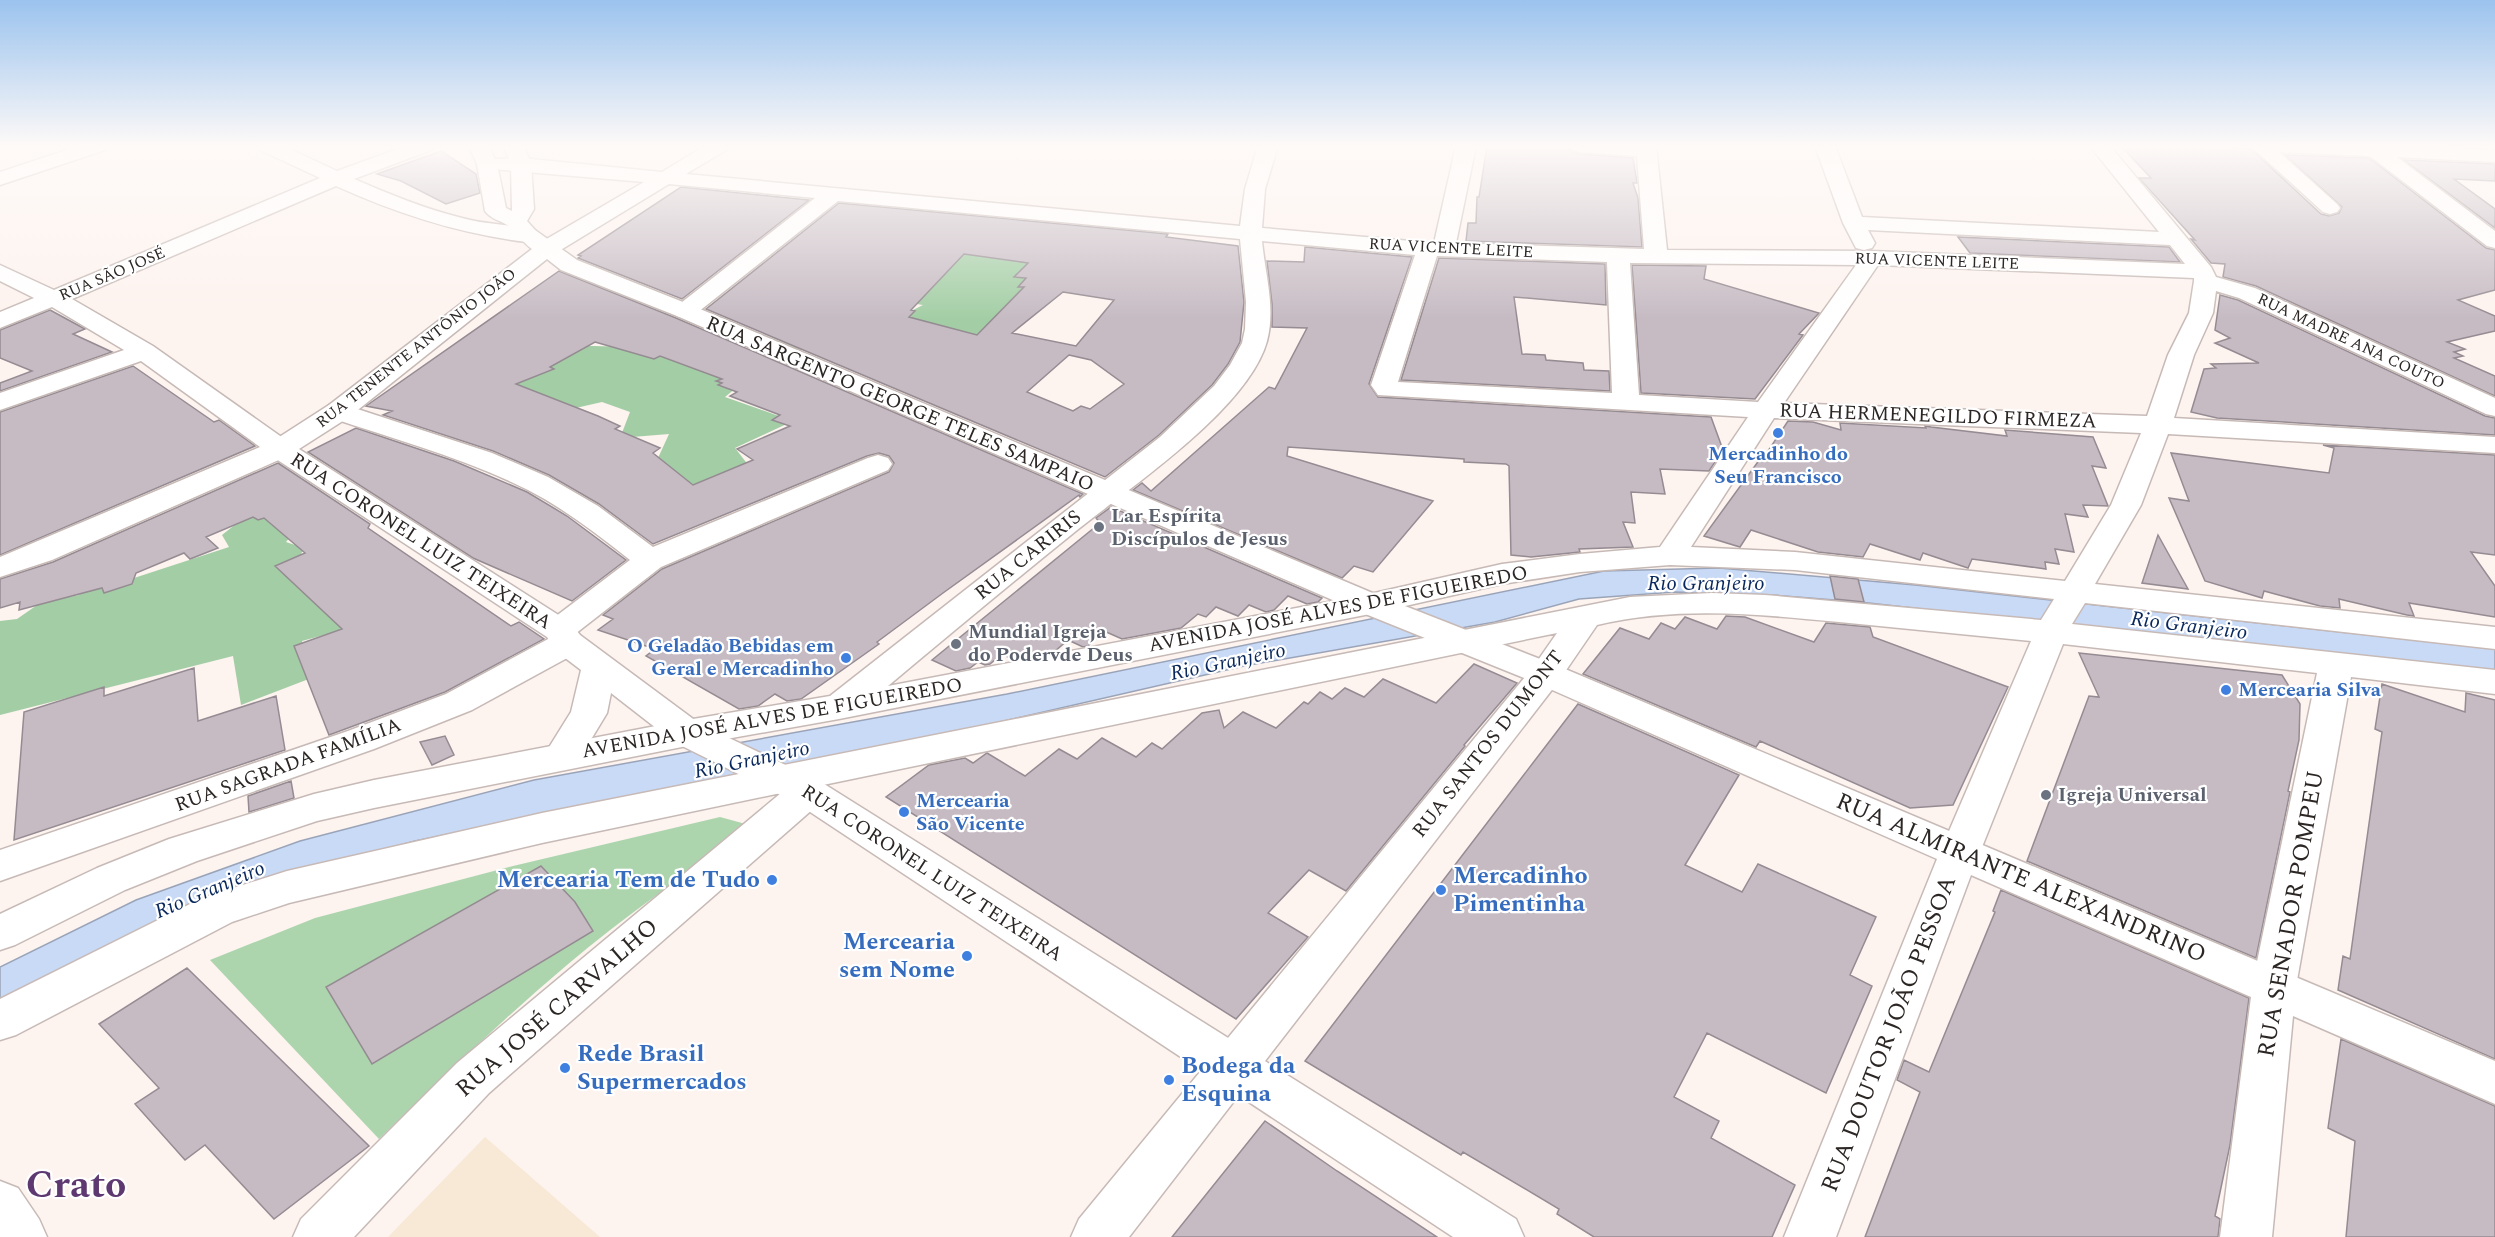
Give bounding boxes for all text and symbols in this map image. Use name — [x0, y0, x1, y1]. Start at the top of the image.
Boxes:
street label: RUA VICENTE LEITE — [1368, 232, 1534, 264]
street label: RUA SÃO JOSÉ — [55, 241, 169, 307]
street label: RUA VICENTE LEITE — [1854, 246, 2020, 276]
street label: RUA TENENTE ANTÔNIO JOÃO — [311, 262, 521, 434]
street label: RUA MADRE ANA COUTO — [2253, 287, 2449, 395]
street label: RUA SARGENTO GEORGE TELES SAMPAIO — [701, 308, 1099, 500]
street label: RUA HERMENEGILDO FIRMEZA — [1779, 395, 2097, 437]
marker: Mercadinho do Seu Francisco — [1771, 426, 1785, 440]
place label: Mercadinho do Seu Francisco — [1708, 439, 1848, 492]
street label: RUA CORONEL LUIZ TEIXEIRA — [284, 445, 558, 637]
place label: Lar Espírita Discípulos de Jesus — [1111, 501, 1288, 554]
street label: RUA CARIRIS — [968, 502, 1088, 608]
marker: Lar Espírita Discípulos de Jesus — [1092, 520, 1106, 534]
street label: AVENIDA JOSÉ ALVES DE FIGUEIREDO — [1146, 557, 1530, 661]
water label: Rio Granjeiro — [1647, 568, 1765, 600]
water label: Rio Granjeiro — [2129, 603, 2249, 649]
place label: Mundial Igreja do Podervde Deus — [968, 617, 1133, 670]
place label: O Geladão Bebidas em Geral e Mercadinho — [627, 631, 834, 684]
water label: Rio Granjeiro — [1167, 634, 1289, 690]
marker: Mundial Igreja do Podervde Deus — [949, 637, 963, 651]
street label: RUA SANTOS DUMONT — [1405, 644, 1571, 844]
marker: O Geladão Bebidas em Geral e Mercadinho — [839, 651, 853, 665]
street label: AVENIDA JOSÉ ALVES DE FIGUEIREDO — [579, 670, 965, 766]
place label: Mercearia Silva — [2238, 675, 2382, 705]
marker: Mercearia Silva — [2219, 683, 2233, 697]
street label: RUA SAGRADA FAMÍLIA — [170, 710, 406, 820]
water label: Rio Granjeiro — [691, 732, 813, 788]
street label: RUA SENADOR POMPEU — [2248, 768, 2334, 1060]
street label: RUA CORONEL LUIZ TEIXEIRA — [795, 777, 1069, 969]
place label: Igreja Universal — [2058, 780, 2206, 810]
street label: RUA ALMIRANTE ALEXANDRINO — [1830, 783, 2212, 973]
place label: Mercearia São Vicente — [916, 786, 1025, 839]
marker: Igreja Universal — [2039, 788, 2053, 802]
marker: Mercearia São Vicente — [897, 805, 911, 819]
water label: Rio Granjeiro — [150, 852, 270, 928]
place label: Mercadinho Pimentinha — [1453, 858, 1588, 922]
place label: Mercearia Tem de Tudo — [497, 862, 760, 898]
street label: RUA DOUTOR JOÃO PESSOA — [1812, 871, 1966, 1197]
marker: Mercearia Tem de Tudo — [765, 873, 779, 887]
marker: Mercadinho Pimentinha — [1434, 883, 1448, 897]
street label: RUA JOSÉ CARVALHO — [448, 910, 666, 1106]
place label: Mercearia sem Nome — [839, 924, 956, 988]
marker: Mercearia sem Nome — [960, 949, 974, 963]
place label: Rede Brasil Supermercados — [577, 1036, 747, 1100]
place label: Bodega da Esquina — [1181, 1048, 1296, 1112]
marker: Rede Brasil Supermercados — [558, 1061, 572, 1075]
marker: Bodega da Esquina — [1162, 1073, 1176, 1087]
district label: Crato — [26, 1156, 126, 1215]

